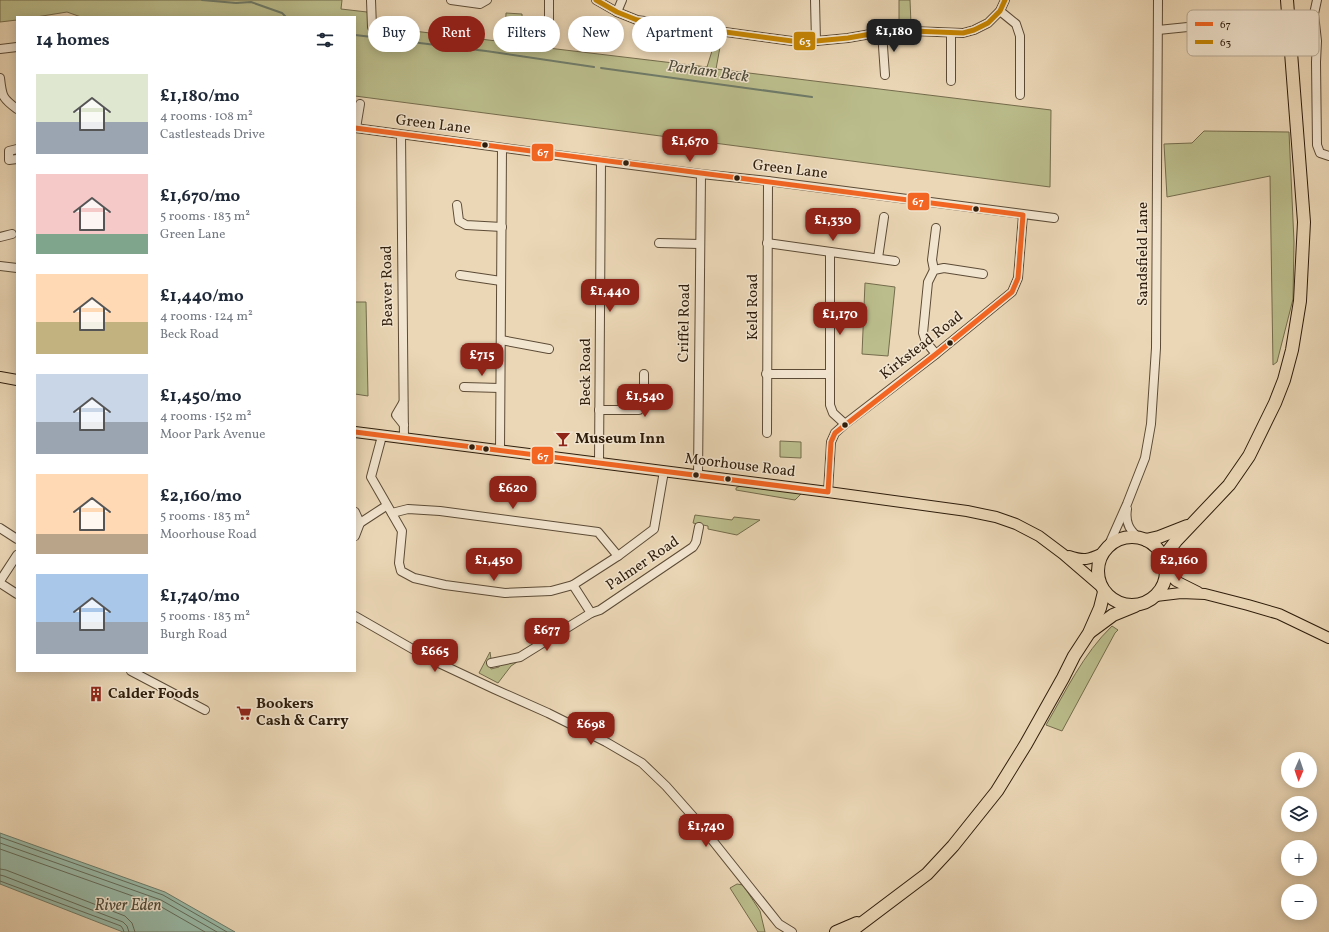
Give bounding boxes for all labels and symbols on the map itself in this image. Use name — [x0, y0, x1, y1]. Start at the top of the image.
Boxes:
legend — [1187, 10, 1319, 56]
text: 67 — [1220, 18, 1231, 33]
pin: £1,180 — [861, 19, 927, 53]
line badge: 63 — [793, 31, 816, 51]
text: 63 — [799, 35, 811, 50]
text: 63 — [1220, 36, 1231, 51]
water label: Parham Beck — [666, 55, 751, 89]
street label: Green Lane — [394, 110, 472, 140]
pin: £1,670 — [657, 129, 723, 163]
unlabelled marker — [480, 140, 490, 150]
line badge: 67 — [531, 143, 554, 162]
text: 67 — [537, 146, 549, 161]
street label: Green Lane — [751, 155, 829, 185]
unlabelled marker — [621, 158, 631, 168]
unlabelled marker — [732, 173, 742, 183]
line badge: 67 — [907, 192, 930, 211]
text: 67 — [912, 195, 924, 210]
street label: Sandsfield Lane — [1133, 202, 1154, 306]
unlabelled marker — [971, 204, 981, 214]
pin: £1,330 — [800, 208, 866, 242]
street label: Beaver Road — [377, 245, 399, 327]
street label: Keld Road — [743, 274, 764, 340]
pin: £1,440 — [577, 279, 643, 313]
street label: Criffel Road — [674, 283, 696, 363]
pin: £1,170 — [807, 302, 873, 336]
street label: Kirkstead Road — [876, 307, 968, 385]
street label: Beck Road — [576, 338, 597, 406]
unlabelled marker — [945, 338, 955, 348]
pin: £715 — [458, 343, 506, 377]
pin: £1,540 — [612, 384, 678, 418]
unlabelled marker — [840, 420, 850, 430]
place label: Museum Inn — [575, 429, 665, 450]
bar icon: Museum Inn — [554, 430, 572, 448]
unlabelled marker — [467, 442, 477, 452]
unlabelled marker — [481, 444, 491, 454]
line badge: 67 — [531, 446, 554, 465]
street label: Moorhouse Road — [683, 449, 797, 483]
text: 67 — [537, 450, 549, 465]
unlabelled marker — [691, 470, 701, 480]
unlabelled marker — [723, 474, 733, 484]
pin: £620 — [489, 476, 537, 510]
street label: Palmer Road — [602, 532, 684, 596]
pin: £1,450 — [461, 548, 527, 582]
pin: £2,160 — [1146, 548, 1212, 582]
pin: £677 — [523, 618, 571, 652]
pin: £665 — [411, 639, 459, 673]
place label: Calder Foods — [108, 684, 199, 705]
building icon: Calder Foods — [87, 685, 105, 703]
place label: Bookers Cash & Carry — [256, 694, 349, 732]
supermarket icon: Bookers Cash & Carry — [235, 704, 253, 722]
pin: £698 — [567, 712, 615, 746]
north arrow — [1281, 752, 1317, 788]
pin: £1,740 — [673, 814, 739, 848]
water label: River Eden — [94, 895, 162, 917]

